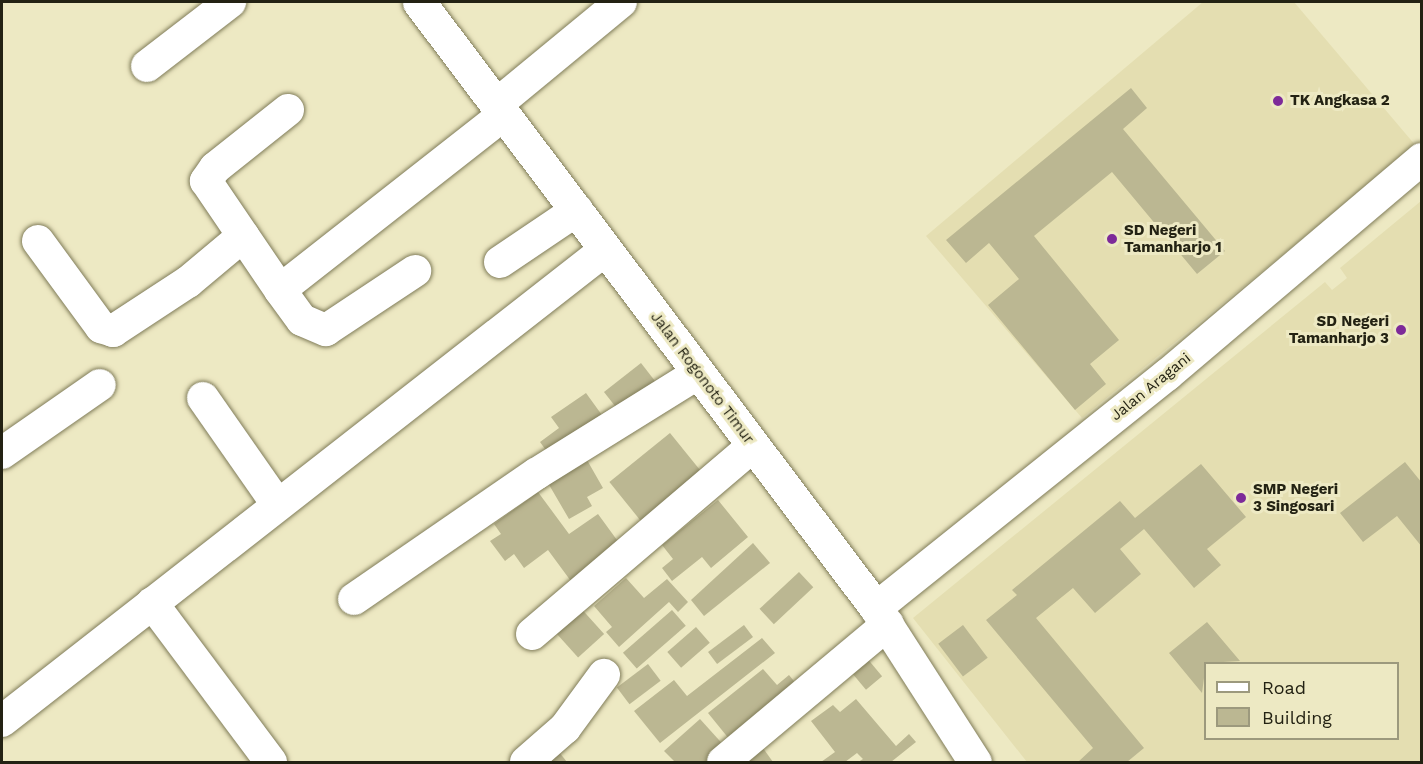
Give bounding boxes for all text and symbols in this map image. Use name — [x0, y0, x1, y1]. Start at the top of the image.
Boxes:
place label: TK Angkasa 2 — [1290, 92, 1390, 110]
marker: TK Angkasa 2 — [1271, 94, 1285, 108]
place label: SD Negeri Tamanharjo 1 — [1124, 221, 1222, 256]
marker: SD Negeri Tamanharjo 1 — [1105, 232, 1119, 246]
street label: Jalan Rogonoto Timur — [646, 308, 758, 448]
place label: SD Negeri Tamanharjo 3 — [1289, 312, 1389, 347]
marker: SD Negeri Tamanharjo 3 — [1394, 323, 1408, 337]
street label: Jalan Aragani — [1107, 349, 1195, 425]
place label: SMP Negeri 3 Singosari — [1253, 480, 1338, 515]
marker: SMP Negeri 3 Singosari — [1234, 491, 1248, 505]
legend — [1204, 662, 1399, 740]
text: Road — [1262, 677, 1306, 698]
text: Building — [1262, 707, 1332, 728]

